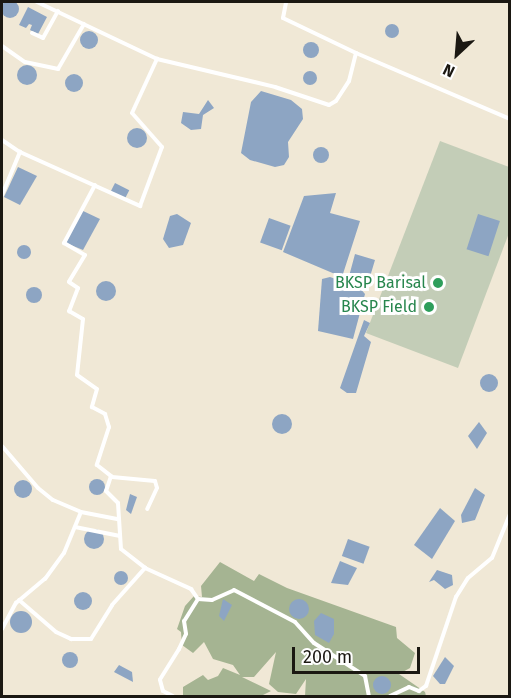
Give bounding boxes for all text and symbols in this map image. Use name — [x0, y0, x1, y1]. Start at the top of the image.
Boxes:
north arrow — [427, 24, 487, 84]
text: N — [440, 60, 458, 81]
place label: BKSP Barisal — [335, 273, 426, 293]
marker: BKSP Barisal — [431, 276, 445, 290]
place label: BKSP Field — [341, 297, 417, 317]
marker: BKSP Field — [422, 300, 436, 314]
scale bar — [295, 635, 422, 673]
text: 200 m — [303, 646, 352, 668]

